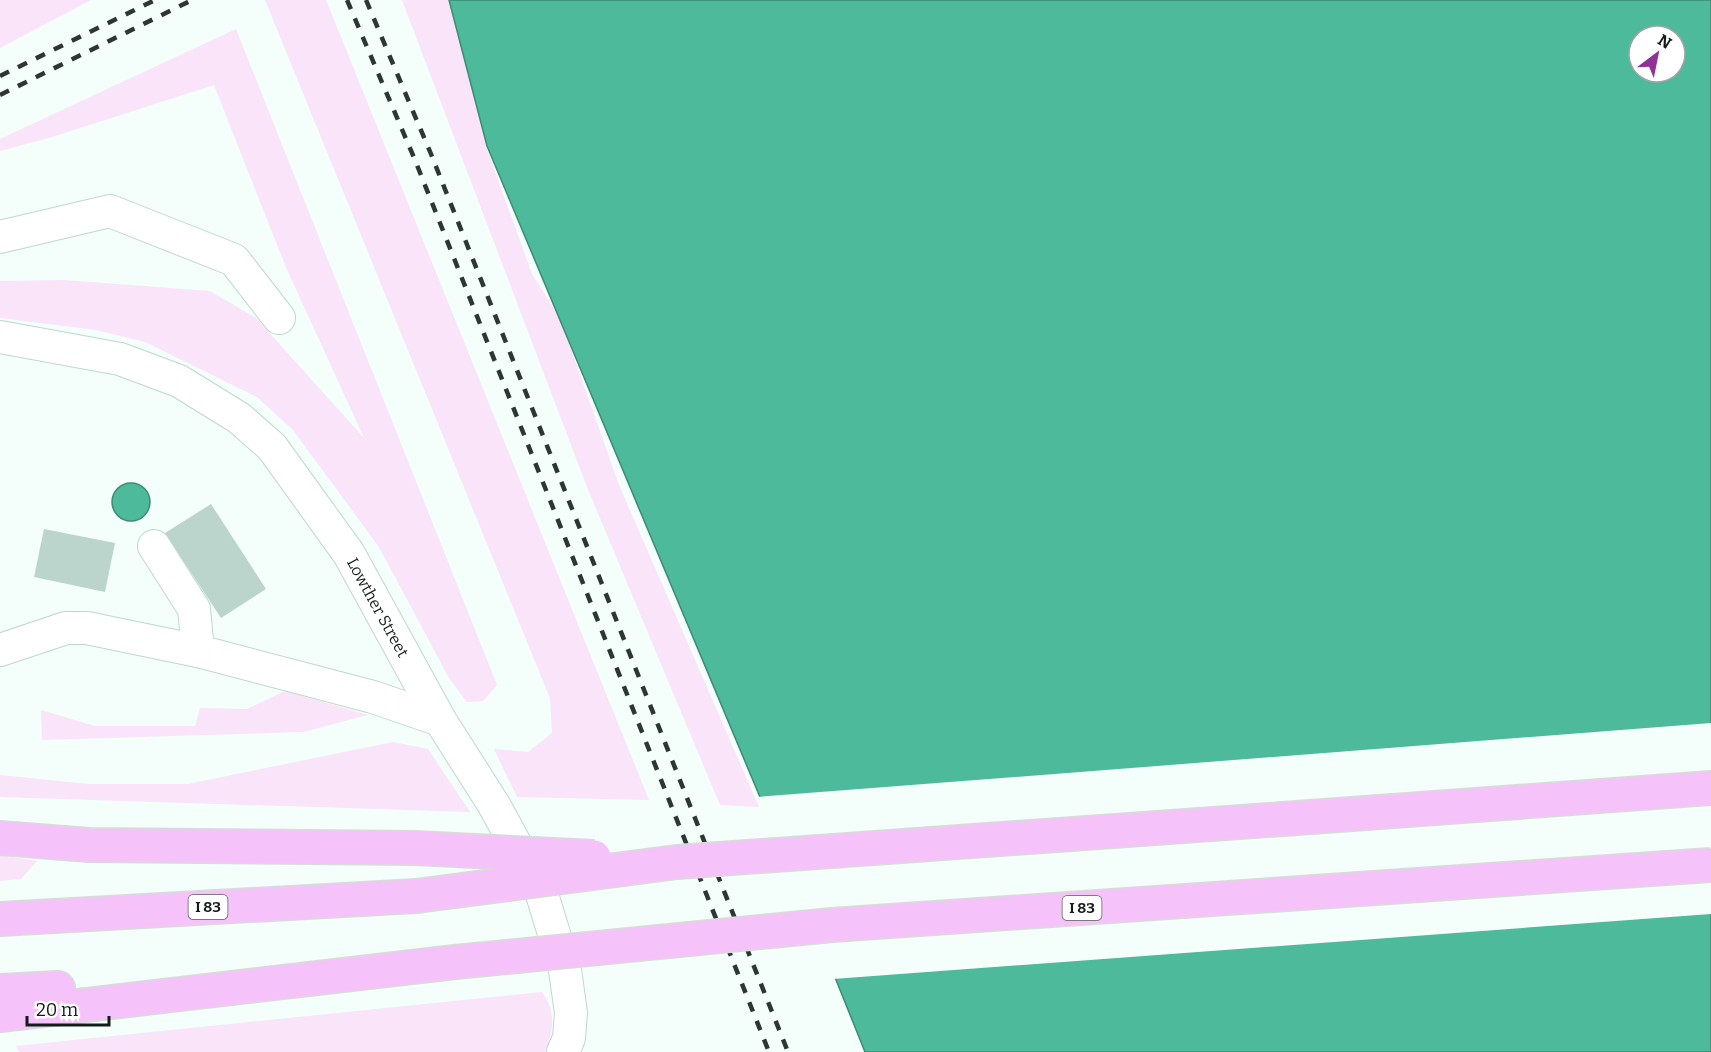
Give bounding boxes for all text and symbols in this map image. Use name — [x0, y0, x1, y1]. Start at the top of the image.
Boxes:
north arrow — [1627, 24, 1687, 84]
text: N — [1654, 30, 1675, 53]
street label: Lowther Street — [343, 554, 413, 660]
road number: I 83 — [188, 895, 228, 919]
road number: I 83 — [1062, 896, 1102, 920]
scale bar — [27, 989, 110, 1027]
text: 20 m — [36, 999, 78, 1021]

